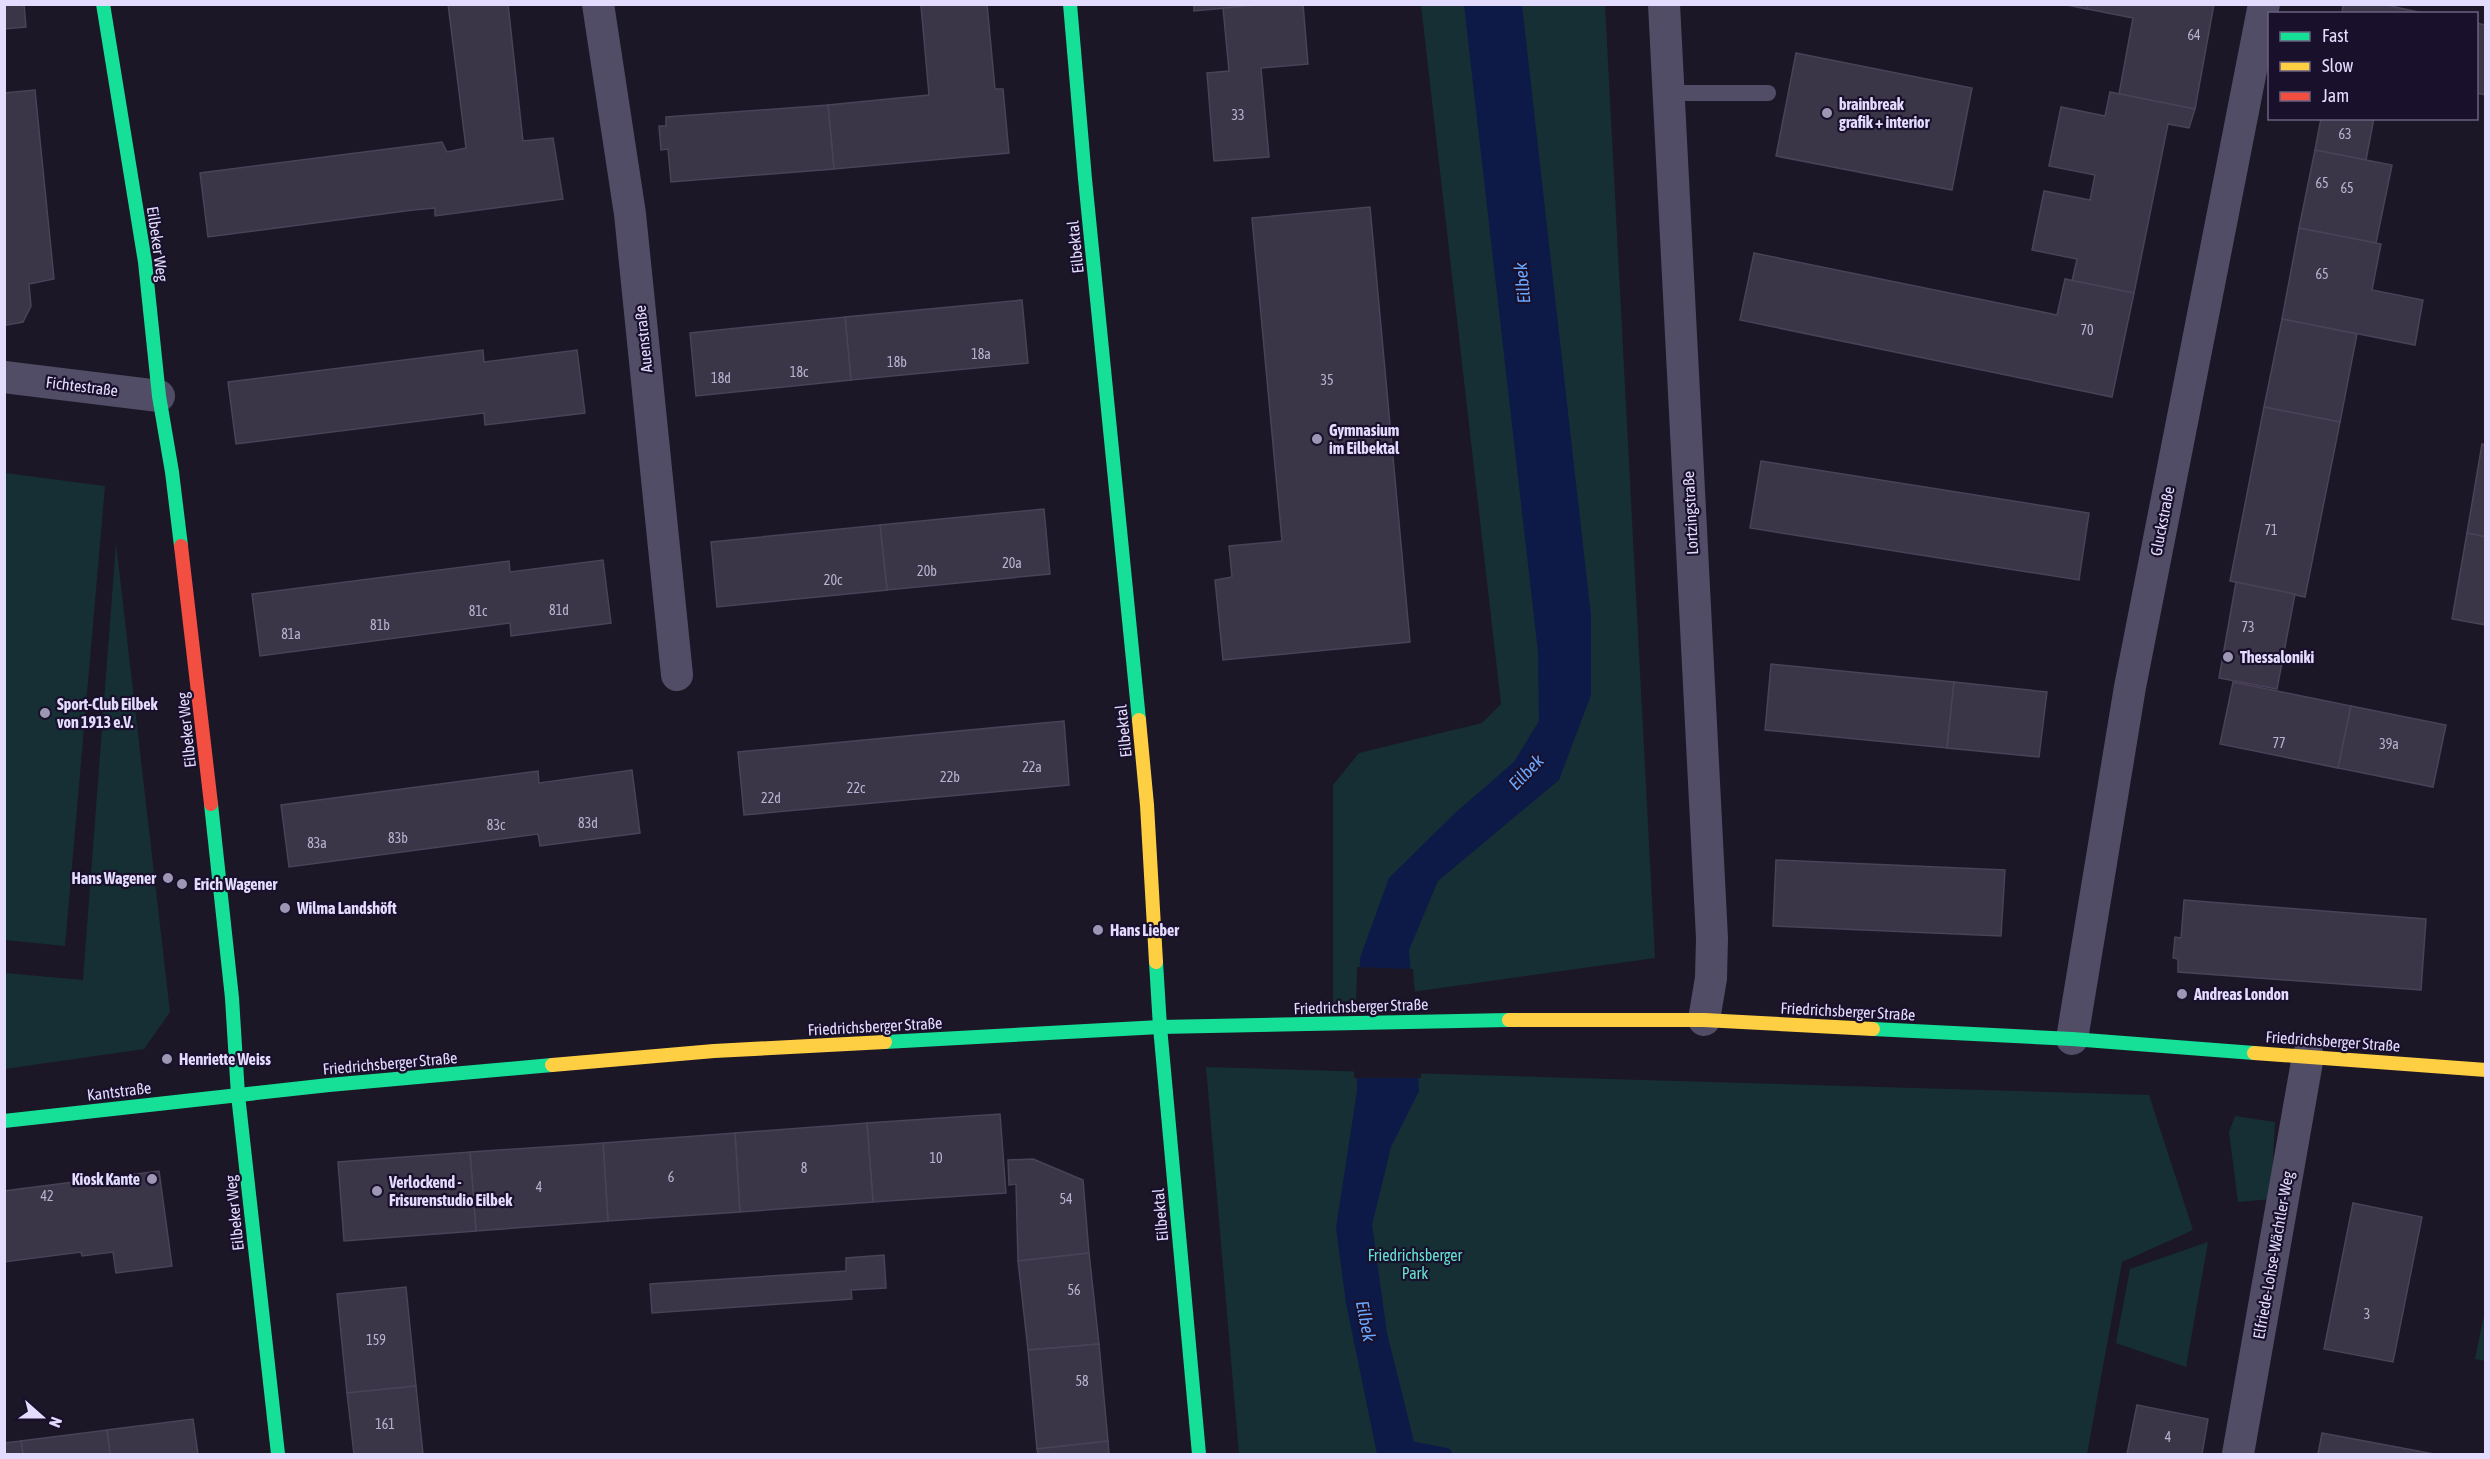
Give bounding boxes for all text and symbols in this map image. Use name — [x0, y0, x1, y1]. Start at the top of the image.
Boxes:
legend — [2268, 12, 2478, 120]
text: Fast — [2322, 25, 2349, 46]
house number: 64 — [2187, 27, 2201, 43]
text: Slow — [2322, 55, 2353, 76]
text: Jam — [2322, 85, 2349, 106]
place label: brainbreak grafik + interior — [1839, 95, 1930, 131]
marker: brainbreak grafik + interior — [1820, 106, 1834, 120]
house number: 33 — [1231, 107, 1245, 123]
house number: 63 — [2338, 126, 2352, 142]
house number: 65 — [2315, 175, 2329, 191]
house number: 65 — [2340, 180, 2354, 196]
street label: Eilbeker Weg — [143, 205, 172, 283]
street label: Eilbektal — [1063, 219, 1087, 274]
water label: Eilbek — [1509, 260, 1535, 305]
house number: 65 — [2315, 266, 2329, 282]
street label: Auenstraße — [631, 305, 655, 373]
house number: 70 — [2080, 322, 2094, 338]
house number: 18a — [971, 346, 991, 362]
house number: 18b — [887, 354, 907, 370]
house number: 18c — [790, 364, 809, 380]
house number: 18d — [711, 370, 731, 386]
house number: 35 — [1320, 372, 1334, 388]
street label: Fichtestraße — [45, 373, 119, 399]
place label: Gymnasium im Eilbektal — [1329, 421, 1400, 457]
marker: Gymnasium im Eilbektal — [1310, 432, 1324, 446]
street label: Lortzingstraße — [1679, 471, 1702, 555]
street label: Gluckstraße — [2146, 485, 2178, 557]
house number: 71 — [2264, 522, 2278, 538]
house number: 20a — [1002, 555, 1022, 571]
house number: 20b — [917, 563, 937, 579]
house number: 20c — [824, 572, 843, 588]
house number: 81d — [549, 602, 569, 618]
house number: 81c — [469, 603, 488, 619]
house number: 81b — [370, 617, 390, 633]
house number: 73 — [2241, 619, 2255, 635]
house number: 81a — [281, 626, 301, 642]
place label: Thessaloniki — [2240, 648, 2314, 666]
marker: Thessaloniki — [2221, 650, 2235, 664]
street label: Eilbeker Weg — [173, 691, 200, 769]
place label: Sport-Club Eilbek von 1913 e.V. — [57, 695, 159, 731]
street label: Eilbektal — [1111, 703, 1135, 758]
marker: Sport-Club Eilbek von 1913 e.V. — [38, 706, 52, 720]
house number: 77 — [2272, 735, 2286, 751]
house number: 39a — [2379, 736, 2399, 752]
water label: Eilbek — [1504, 749, 1549, 794]
house number: 22a — [1022, 759, 1042, 775]
house number: 22b — [940, 769, 960, 785]
house number: 22c — [847, 780, 866, 796]
house number: 22d — [761, 790, 781, 806]
house number: 83d — [578, 815, 598, 831]
house number: 83c — [487, 817, 506, 833]
house number: 83b — [388, 830, 408, 846]
house number: 83a — [307, 835, 327, 851]
place label: Hans Wagener — [72, 869, 156, 887]
marker: Hans Wagener — [161, 871, 175, 885]
place label: Erich Wagener — [194, 875, 277, 893]
marker: Erich Wagener — [175, 877, 189, 891]
place label: Wilma Landshöft — [296, 899, 397, 917]
marker: Wilma Landshöft — [278, 901, 292, 915]
place label: Hans Lieber — [1110, 921, 1179, 939]
marker: Hans Lieber — [1091, 923, 1105, 937]
place label: Andreas London — [2193, 985, 2289, 1003]
marker: Andreas London — [2175, 987, 2189, 1001]
street label: Friedrichsberger Straße — [1293, 995, 1429, 1018]
street label: Friedrichsberger Straße — [1780, 998, 1916, 1025]
street label: Friedrichsberger Straße — [807, 1013, 943, 1040]
street label: Friedrichsberger Straße — [2265, 1027, 2401, 1056]
street label: Friedrichsberger Straße — [322, 1048, 458, 1079]
place label: Henriette Weiss — [179, 1050, 271, 1068]
marker: Henriette Weiss — [160, 1052, 174, 1066]
street label: Kantstraße — [86, 1078, 152, 1104]
house number: 10 — [929, 1150, 943, 1166]
house number: 8 — [801, 1160, 808, 1176]
house number: 6 — [668, 1169, 675, 1185]
street label: Elfriede-Lohse-Wächtler-Weg — [2249, 1169, 2298, 1341]
place label: Kiosk Kante — [72, 1170, 140, 1188]
marker: Kiosk Kante — [145, 1172, 159, 1186]
place label: Verlockend - Frisurenstudio Eilbek — [388, 1173, 513, 1209]
street label: Eilbeker Weg — [221, 1174, 248, 1252]
house number: 4 — [536, 1179, 543, 1195]
marker: Verlockend - Frisurenstudio Eilbek — [370, 1184, 384, 1198]
street label: Eilbektal — [1149, 1187, 1171, 1242]
house number: 42 — [40, 1188, 54, 1204]
house number: 54 — [1059, 1191, 1073, 1207]
park label: Friedrichsberger Park — [1368, 1246, 1463, 1282]
house number: 56 — [1067, 1282, 1081, 1298]
water label: Eilbek — [1352, 1299, 1380, 1344]
house number: 3 — [2364, 1306, 2370, 1322]
house number: 159 — [366, 1332, 386, 1348]
house number: 58 — [1075, 1373, 1089, 1389]
north arrow — [12, 1387, 72, 1447]
text: N — [46, 1415, 66, 1430]
house number: 161 — [375, 1416, 395, 1432]
house number: 4 — [2165, 1429, 2172, 1445]

